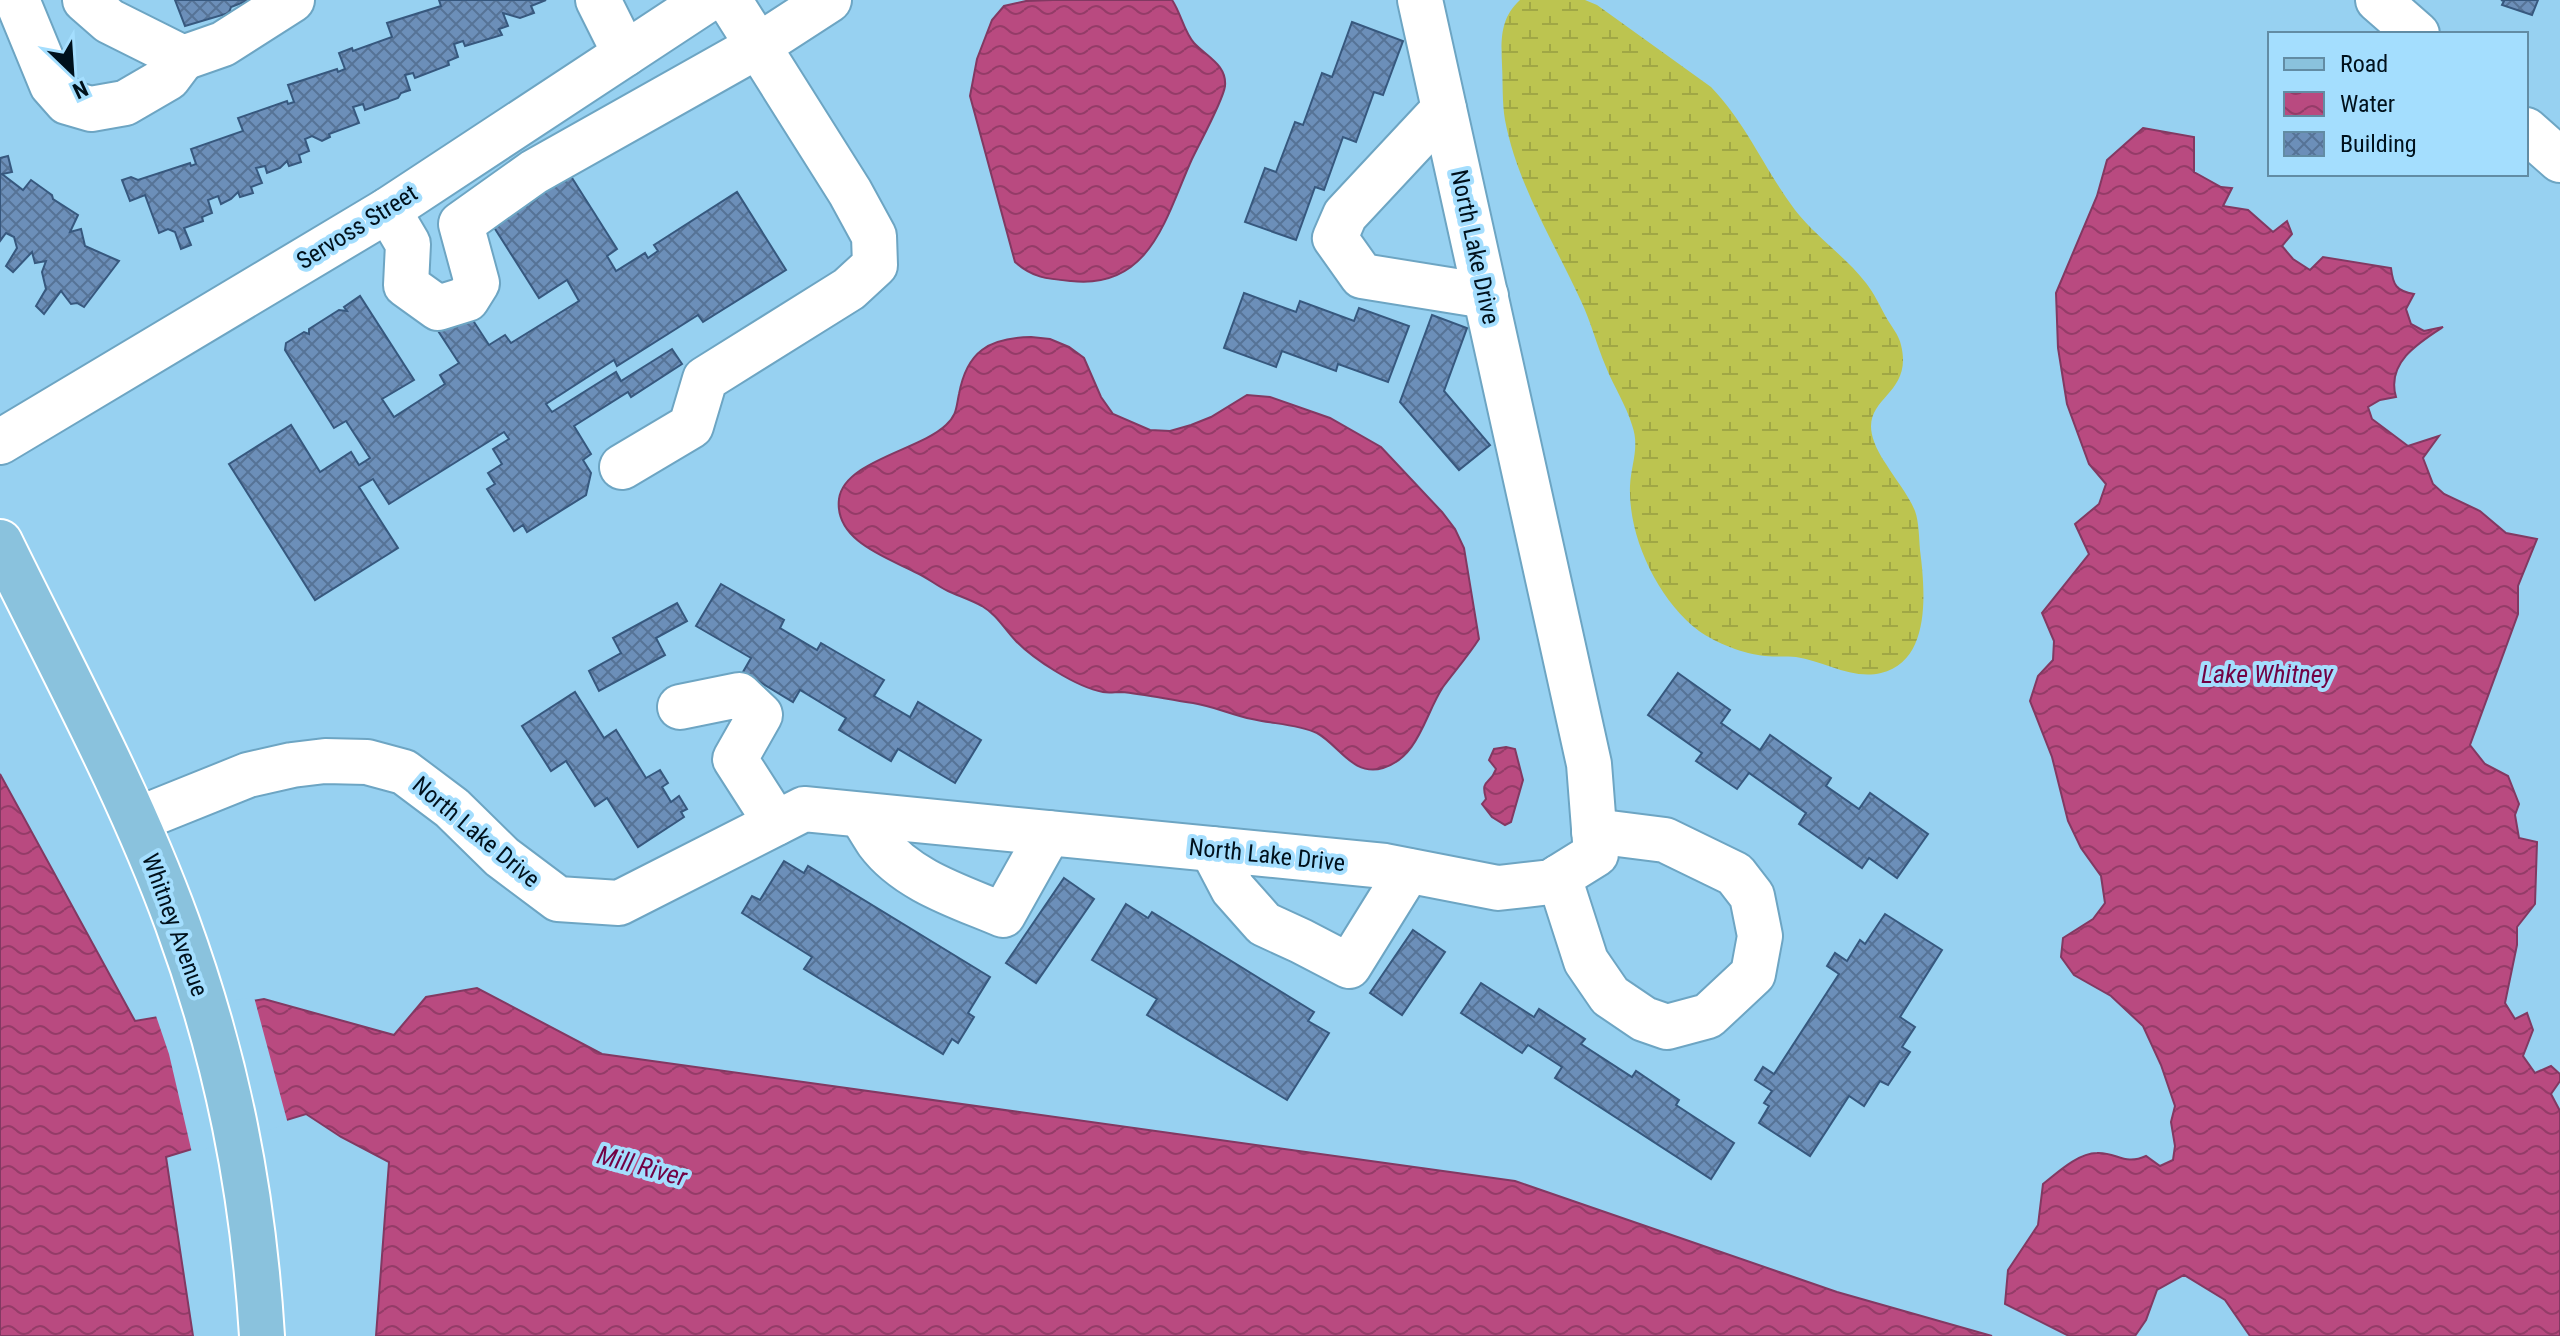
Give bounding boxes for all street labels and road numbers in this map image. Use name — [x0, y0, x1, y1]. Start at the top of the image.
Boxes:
street label: North Lake Drive — [1445, 167, 1505, 327]
street label: Servoss Street — [291, 179, 423, 275]
street label: North Lake Drive — [407, 771, 545, 893]
street label: North Lake Drive — [1187, 833, 1347, 877]
street label: Whitney Avenue — [136, 850, 214, 1000]

